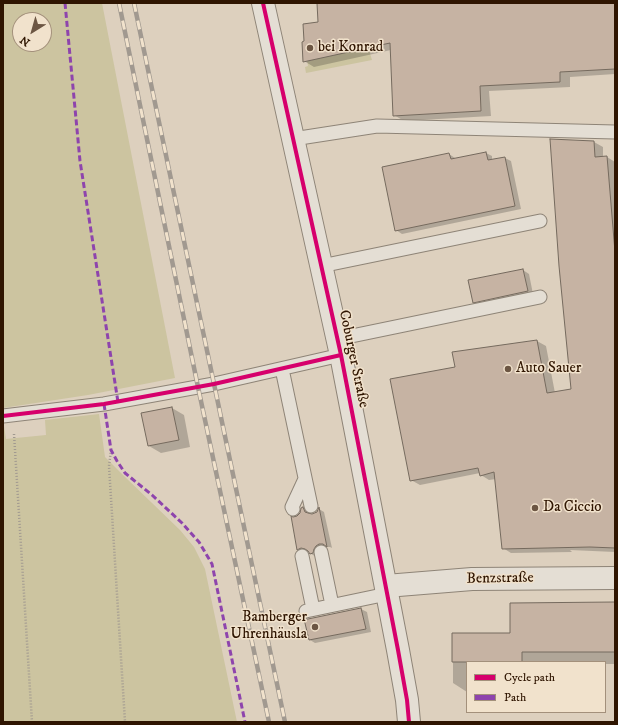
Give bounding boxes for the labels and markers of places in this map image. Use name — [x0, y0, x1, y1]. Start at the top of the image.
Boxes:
place label: bei Konrad — [318, 39, 383, 57]
marker: bei Konrad — [305, 43, 315, 53]
place label: Auto Sauer — [516, 360, 581, 378]
marker: Auto Sauer — [503, 364, 513, 374]
place label: Da Ciccio — [543, 499, 602, 517]
marker: Da Ciccio — [530, 503, 540, 513]
place label: Bamberger Uhrenhäusla — [231, 609, 307, 644]
marker: Bamberger Uhrenhäusla — [310, 622, 320, 632]

